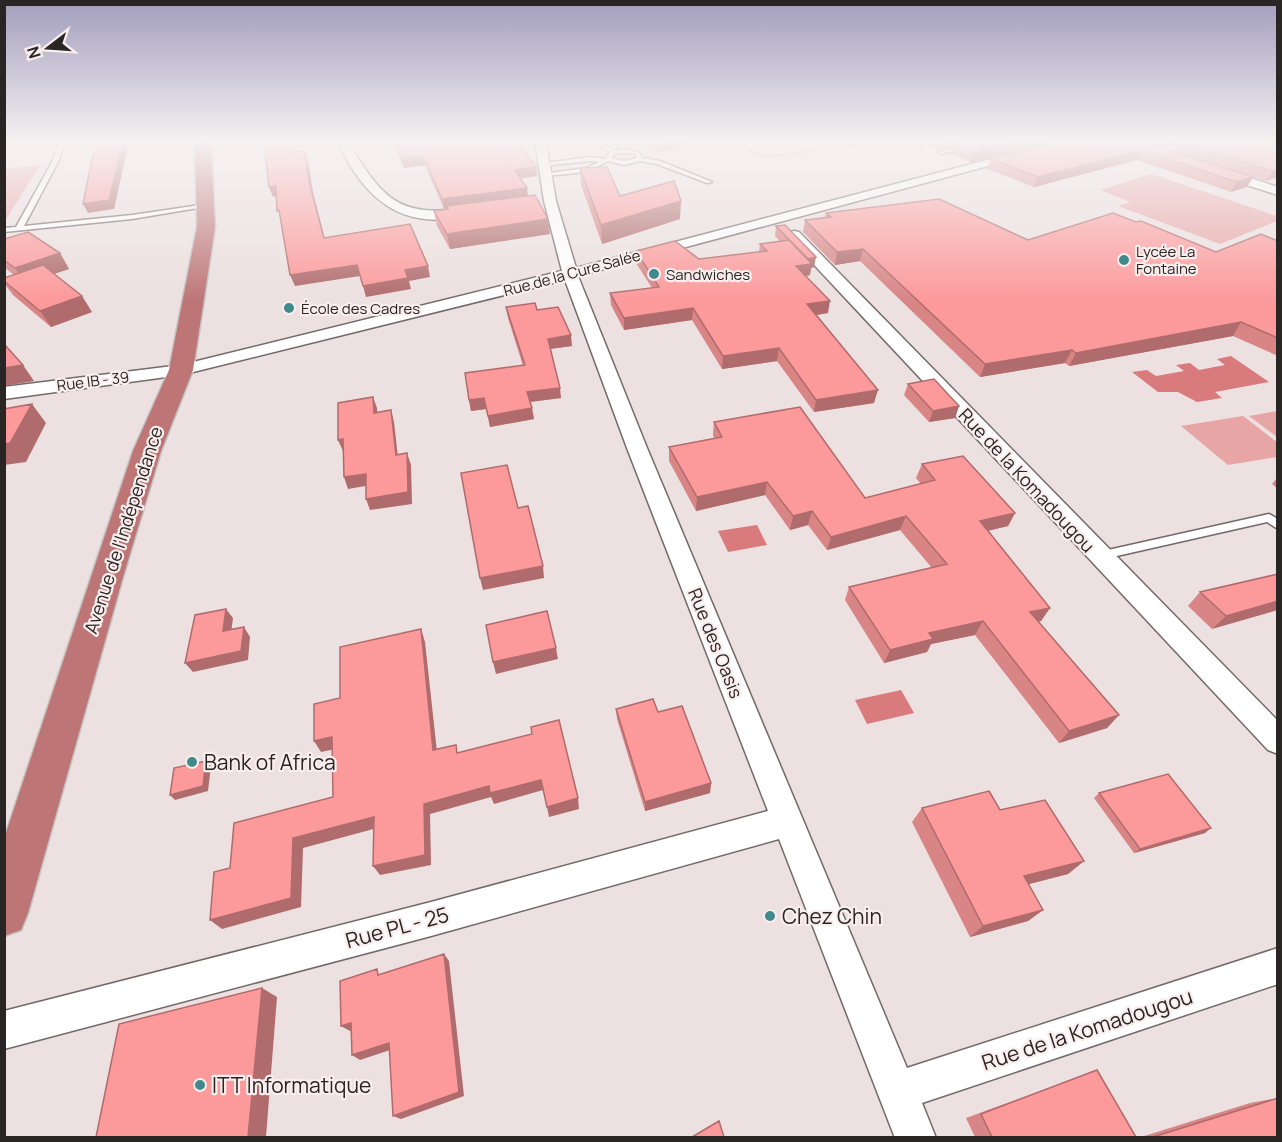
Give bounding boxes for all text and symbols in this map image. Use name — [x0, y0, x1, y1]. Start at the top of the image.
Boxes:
north arrow — [18, 18, 78, 78]
text: N — [21, 44, 46, 61]
place label: Lycée La Fontaine — [1136, 241, 1197, 279]
street label: Rue de la Cure Salée — [501, 245, 643, 301]
marker: Lycée La Fontaine — [1117, 253, 1131, 267]
place label: Sandwiches — [666, 264, 750, 285]
marker: Sandwiches — [647, 267, 661, 281]
place label: École des Cadres — [301, 298, 420, 319]
marker: École des Cadres — [282, 301, 296, 315]
street label: Rue IB - 39 — [56, 366, 130, 396]
street label: Rue de la Komadougou — [954, 403, 1100, 557]
street label: Avenue de l'Indépendance — [78, 423, 168, 637]
street label: Rue des Oasis — [683, 584, 749, 702]
place label: Bank of Africa — [204, 748, 336, 776]
marker: Bank of Africa — [185, 755, 199, 769]
street label: Rue PL - 25 — [342, 900, 452, 954]
place label: Chez Chin — [782, 902, 882, 930]
marker: Chez Chin — [763, 909, 777, 923]
street label: Rue de la Komadougou — [978, 982, 1196, 1076]
place label: ITT Informatique — [212, 1071, 371, 1099]
marker: ITT Informatique — [193, 1078, 207, 1092]

